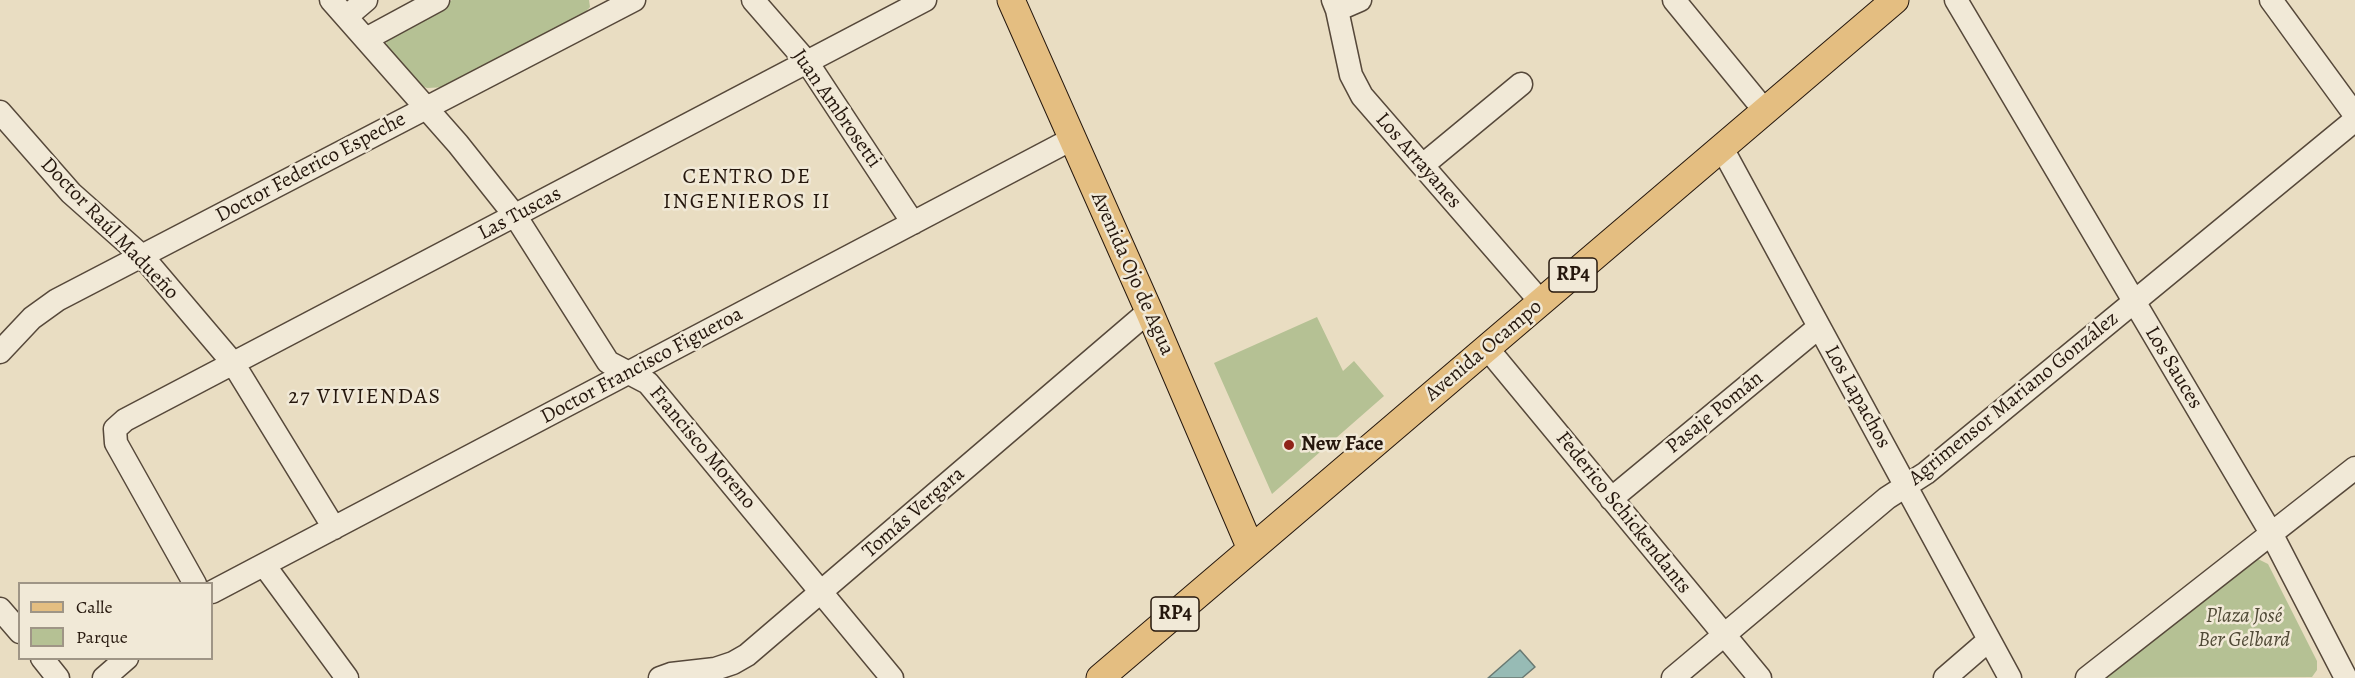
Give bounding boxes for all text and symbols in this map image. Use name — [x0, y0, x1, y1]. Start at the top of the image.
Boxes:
street label: Juan Ambrosetti — [786, 45, 886, 173]
street label: Doctor Federico Espeche — [212, 107, 410, 229]
street label: Los Arrayanes — [1369, 108, 1467, 214]
street label: Doctor Raúl Madueño — [35, 153, 183, 305]
district label: CENTRO DE INGENIEROS II — [663, 165, 831, 216]
street label: Las Tuscas — [474, 182, 566, 246]
street label: Avenida Ojo de Agua — [1085, 188, 1179, 360]
road number: RP4 — [1549, 258, 1597, 292]
street label: Avenida Ocampo — [1420, 295, 1548, 407]
street label: Doctor Francisco Figueroa — [537, 302, 747, 430]
street label: Agrimensor Mariano González — [1904, 307, 2124, 491]
street label: Los Sauces — [2139, 322, 2207, 414]
street label: Los Lapachos — [1818, 341, 1896, 453]
street label: Pasaje Pomán — [1661, 366, 1769, 460]
street label: Francisco Moreno — [643, 381, 761, 515]
district label: 27 VIVIENDAS — [288, 385, 442, 411]
street label: Federico Schickendants — [1550, 427, 1696, 599]
place label: New Face — [1301, 432, 1384, 458]
marker: New Face — [1282, 438, 1296, 452]
street label: Tomás Vergara — [858, 462, 970, 564]
legend — [18, 582, 213, 660]
text: Calle — [76, 595, 113, 619]
road number: RP4 — [1151, 597, 1199, 631]
park label: Plaza José Ber Gelbard — [2198, 604, 2290, 654]
text: Parque — [76, 625, 128, 649]

